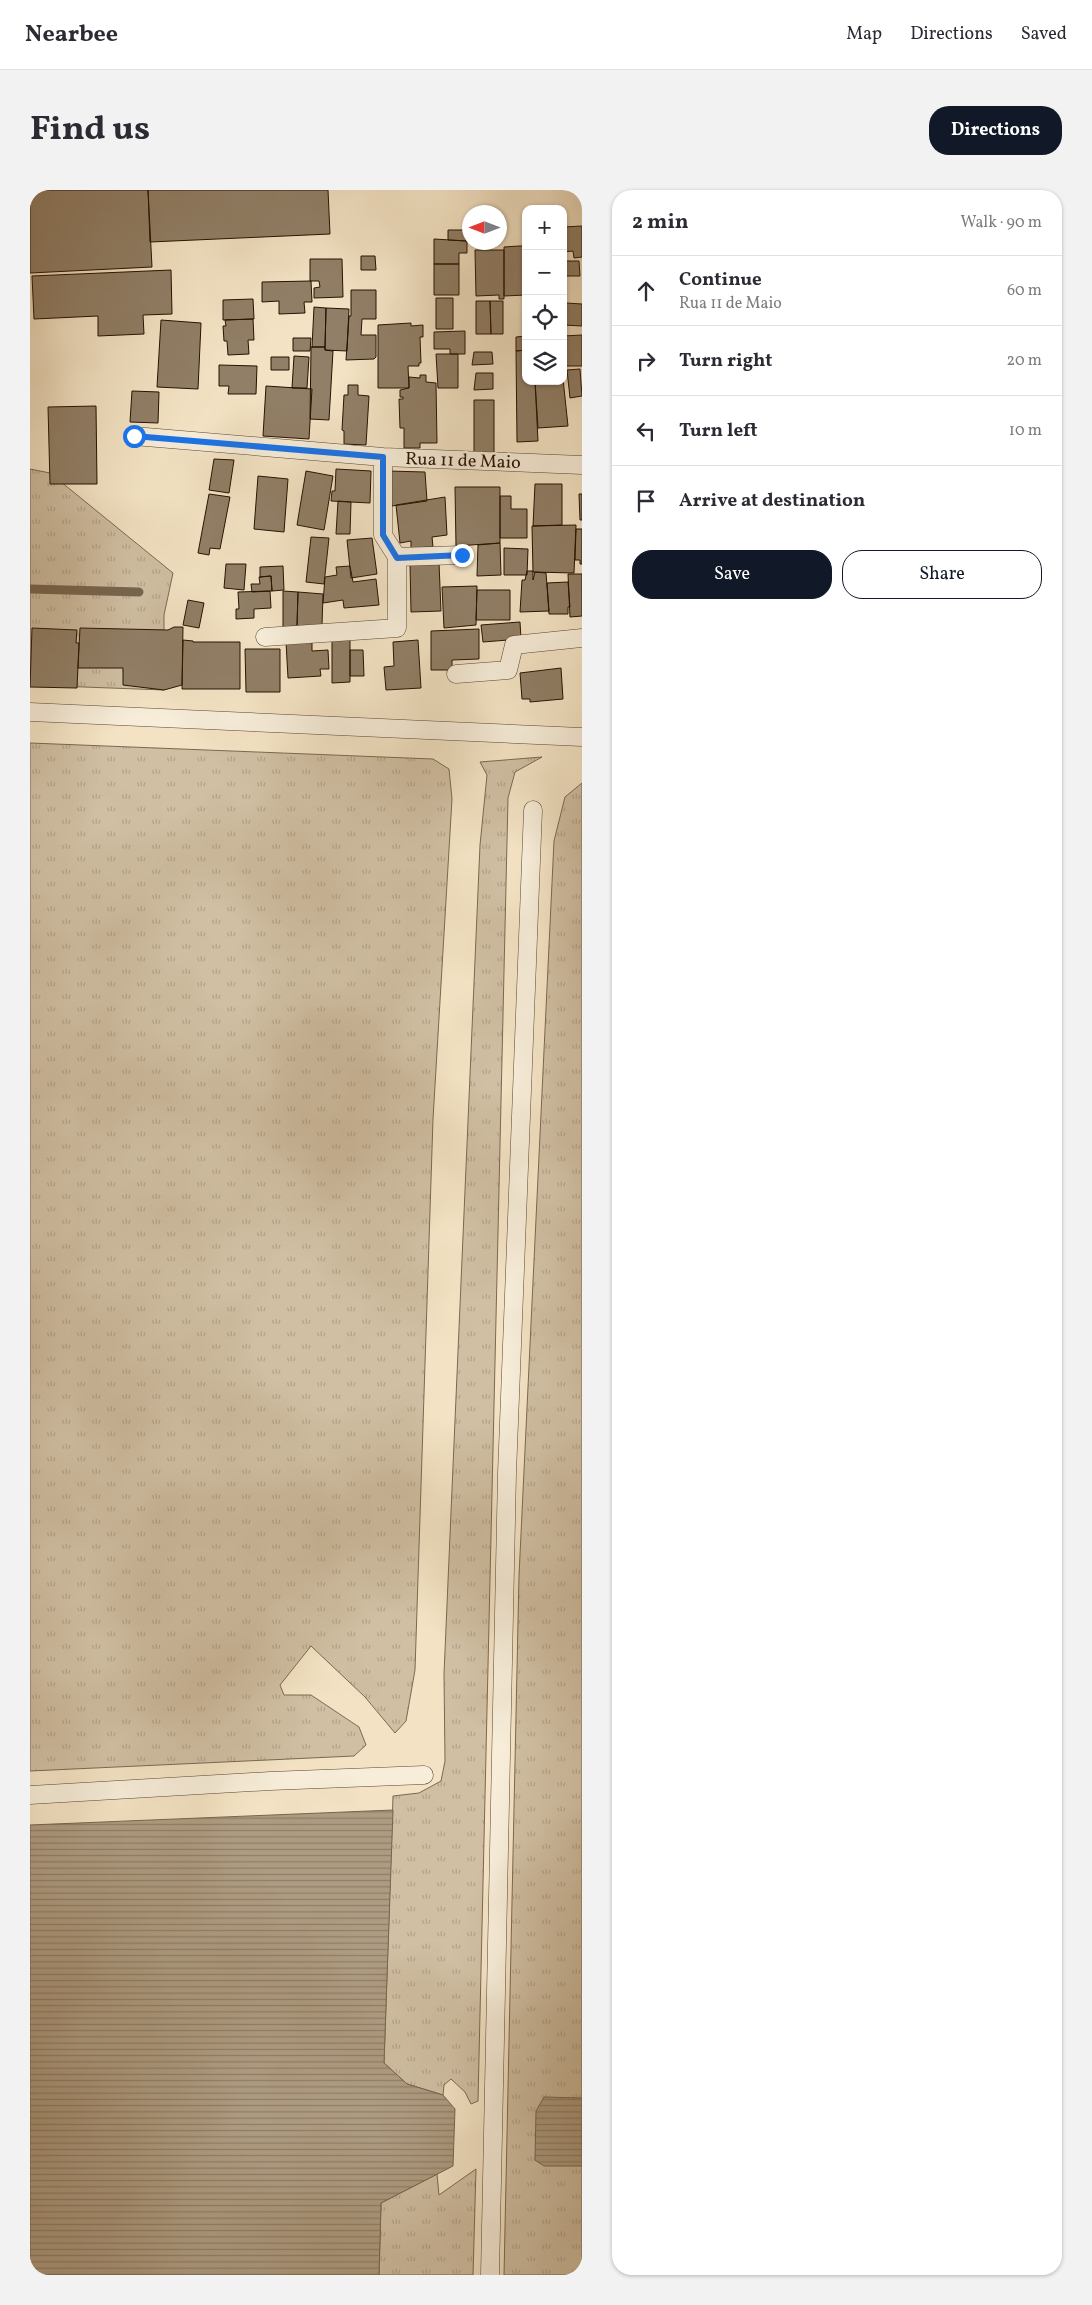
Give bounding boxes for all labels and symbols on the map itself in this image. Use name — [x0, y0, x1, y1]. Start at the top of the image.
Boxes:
north arrow — [462, 205, 507, 250]
route start — [123, 425, 146, 448]
street label: Rua 11 de Maio — [405, 447, 521, 476]
route end — [451, 544, 474, 567]

